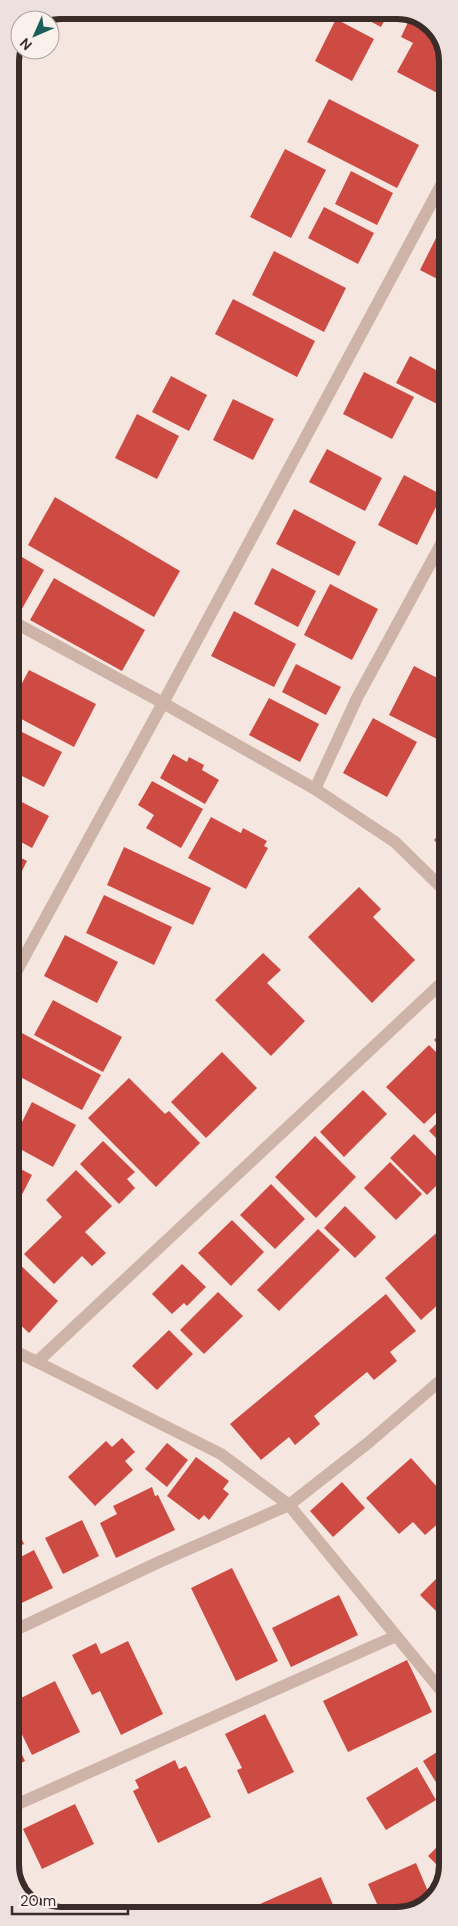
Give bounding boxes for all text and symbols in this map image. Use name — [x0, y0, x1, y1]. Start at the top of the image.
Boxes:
north arrow — [10, 10, 60, 60]
text: N — [16, 34, 36, 54]
scale bar — [12, 1884, 129, 1916]
text: 20 m — [20, 1891, 56, 1911]

